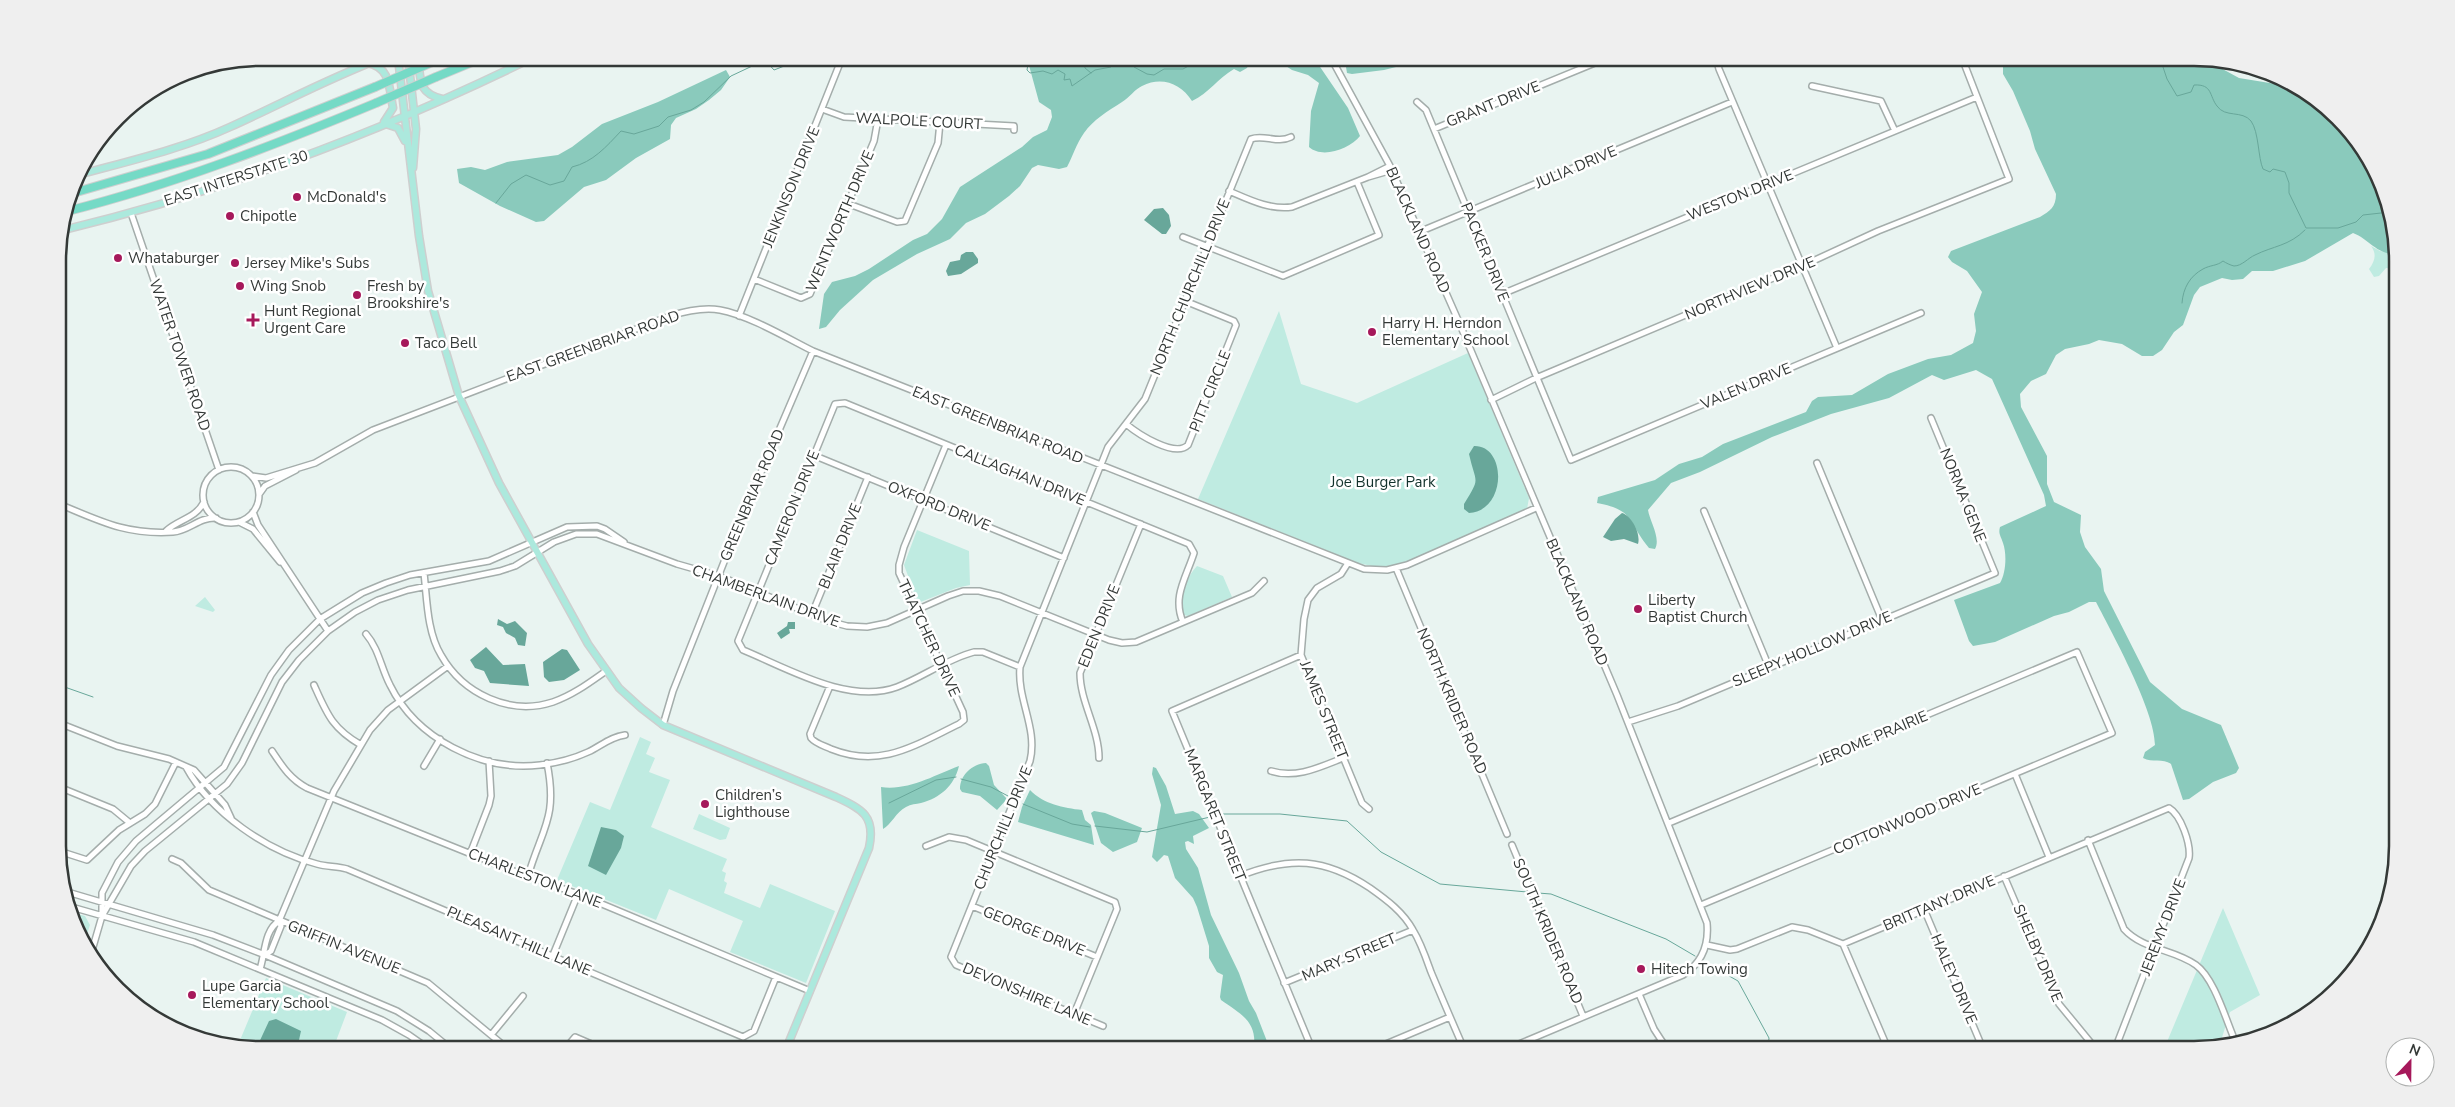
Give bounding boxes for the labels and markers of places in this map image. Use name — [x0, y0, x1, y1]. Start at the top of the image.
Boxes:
place label: McDonald's — [307, 187, 386, 207]
marker: McDonald's — [291, 191, 303, 203]
place label: Chipotle — [240, 206, 297, 226]
marker: Chipotle — [224, 210, 236, 222]
place label: Whataburger — [128, 248, 219, 268]
marker: Whataburger — [112, 252, 124, 264]
place label: Jersey Mike's Subs — [244, 253, 369, 273]
marker: Jersey Mike's Subs — [229, 257, 241, 269]
place label: Wing Snob — [250, 276, 326, 296]
place label: Fresh by Brookshire's — [367, 276, 449, 313]
marker: Wing Snob — [234, 280, 246, 292]
marker: Fresh by Brookshire's — [351, 289, 363, 301]
place label: Hunt Regional Urgent Care — [264, 301, 361, 338]
marker: Hunt Regional Urgent Care — [246, 313, 260, 327]
place label: Harry H. Herndon Elementary School — [1382, 313, 1509, 350]
marker: Harry H. Herndon Elementary School — [1366, 326, 1378, 338]
place label: Taco Bell — [415, 333, 477, 353]
marker: Taco Bell — [399, 337, 411, 349]
place label: Liberty Baptist Church — [1648, 590, 1748, 627]
marker: Liberty Baptist Church — [1632, 603, 1644, 615]
place label: Children’s Lighthouse — [715, 785, 790, 822]
marker: Children’s Lighthouse — [699, 798, 711, 810]
place label: Hitech Towing — [1651, 959, 1748, 979]
marker: Hitech Towing — [1635, 963, 1647, 975]
place label: Lupe Garcia Elementary School — [202, 976, 329, 1013]
marker: Lupe Garcia Elementary School — [186, 989, 198, 1001]

